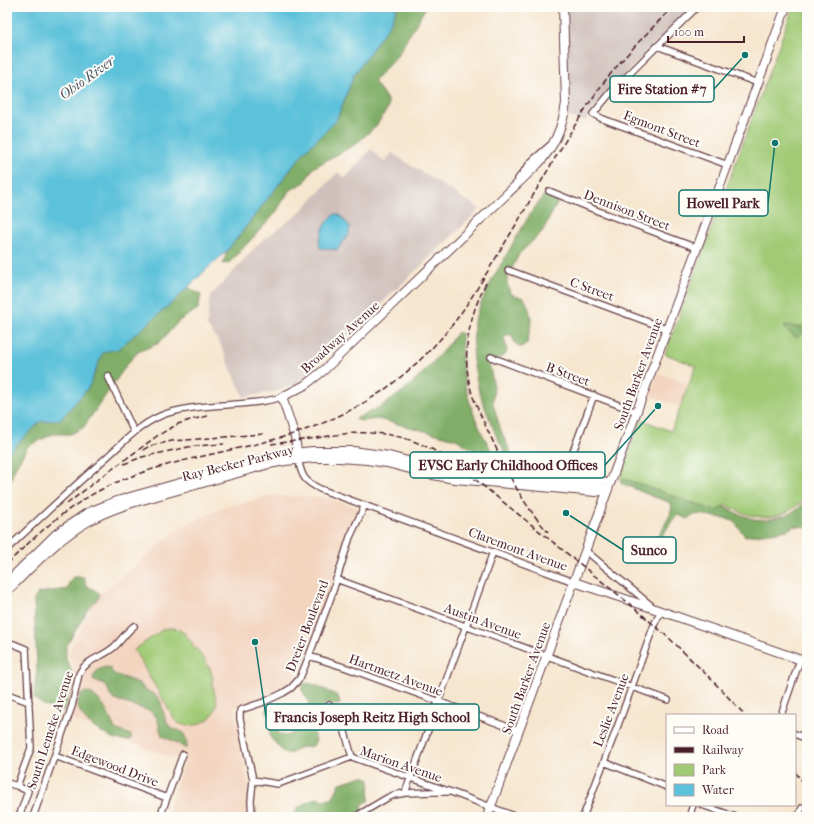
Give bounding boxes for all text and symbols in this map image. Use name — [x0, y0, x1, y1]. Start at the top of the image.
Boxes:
scale bar — [668, 18, 744, 44]
text: 100 m — [674, 25, 704, 39]
water label: Ohio River — [56, 51, 119, 104]
callout: Fire Station #7 — [610, 76, 714, 102]
text: Fire Station #7 — [617, 81, 707, 98]
street label: Egmont Street — [621, 107, 703, 151]
street label: Dennison Street — [582, 187, 673, 233]
callout: Howell Park — [679, 190, 768, 216]
text: Howell Park — [686, 195, 760, 212]
street label: C Street — [568, 274, 616, 304]
street label: Broadway Avenue — [298, 297, 383, 376]
street label: South Barker Avenue — [611, 315, 665, 432]
street label: B Street — [544, 359, 592, 389]
street label: Ray Becker Parkway — [180, 442, 297, 484]
callout: EVSC Early Childhood Offices — [410, 452, 605, 478]
text: EVSC Early Childhood Offices — [418, 457, 598, 474]
street label: Claremont Avenue — [466, 524, 570, 574]
callout: Sunco — [623, 537, 676, 563]
text: Sunco — [631, 542, 667, 559]
street label: Dreier Boulevard — [283, 577, 332, 674]
street label: Austin Avenue — [441, 600, 524, 642]
street label: South Barker Avenue — [499, 619, 553, 736]
street label: Hartmetz Avenue — [347, 651, 446, 699]
street label: South Lemcke Avenue — [24, 668, 76, 791]
street label: Leslie Avenue — [590, 671, 632, 749]
callout: Francis Joseph Reitz High School — [266, 704, 479, 730]
text: Francis Joseph Reitz High School — [273, 709, 470, 726]
legend — [666, 714, 796, 806]
text: Road — [702, 723, 729, 737]
street label: Edgewood Drive — [69, 742, 161, 790]
street label: Marion Avenue — [358, 743, 445, 785]
text: Railway — [702, 743, 744, 757]
text: Park — [702, 763, 727, 777]
text: Water — [701, 783, 735, 797]

